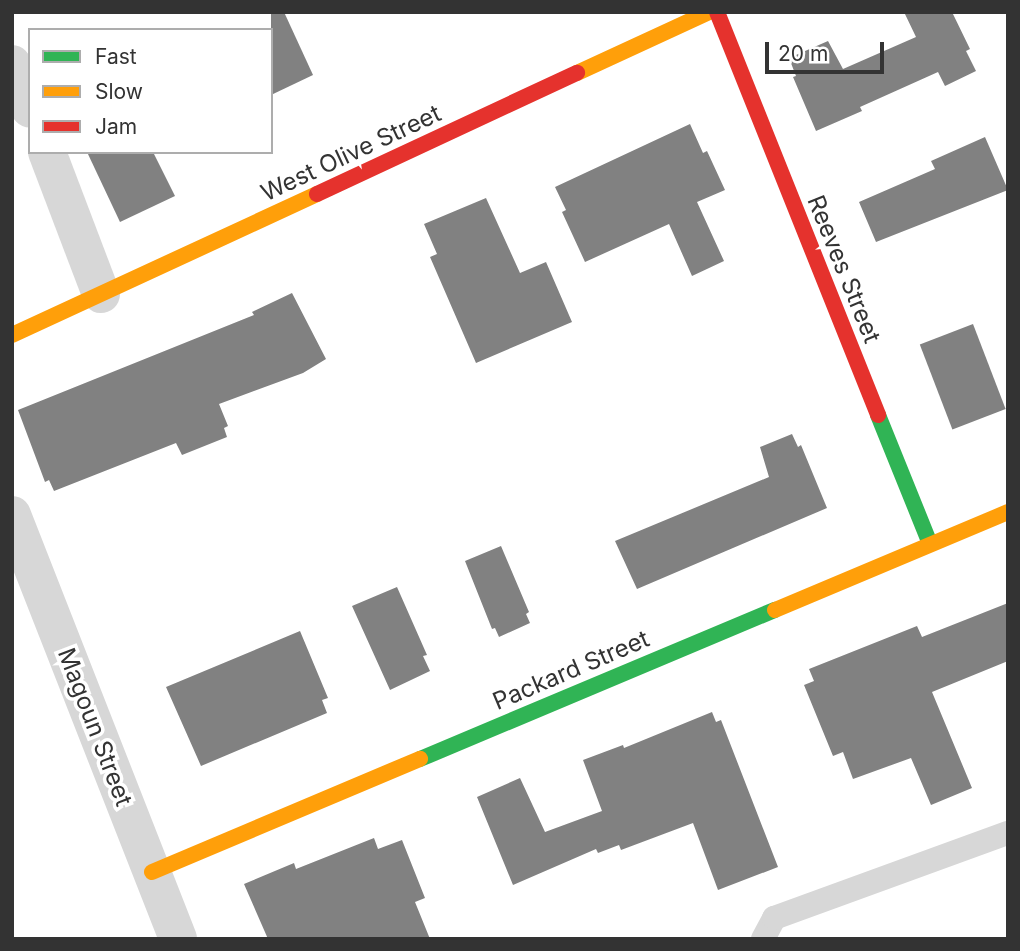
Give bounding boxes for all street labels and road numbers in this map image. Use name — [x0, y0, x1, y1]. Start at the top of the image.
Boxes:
street label: West Olive Street — [256, 99, 446, 207]
street label: Reeves Street — [801, 191, 887, 347]
street label: Packard Street — [489, 624, 653, 716]
street label: Magoun Street — [52, 644, 138, 810]

